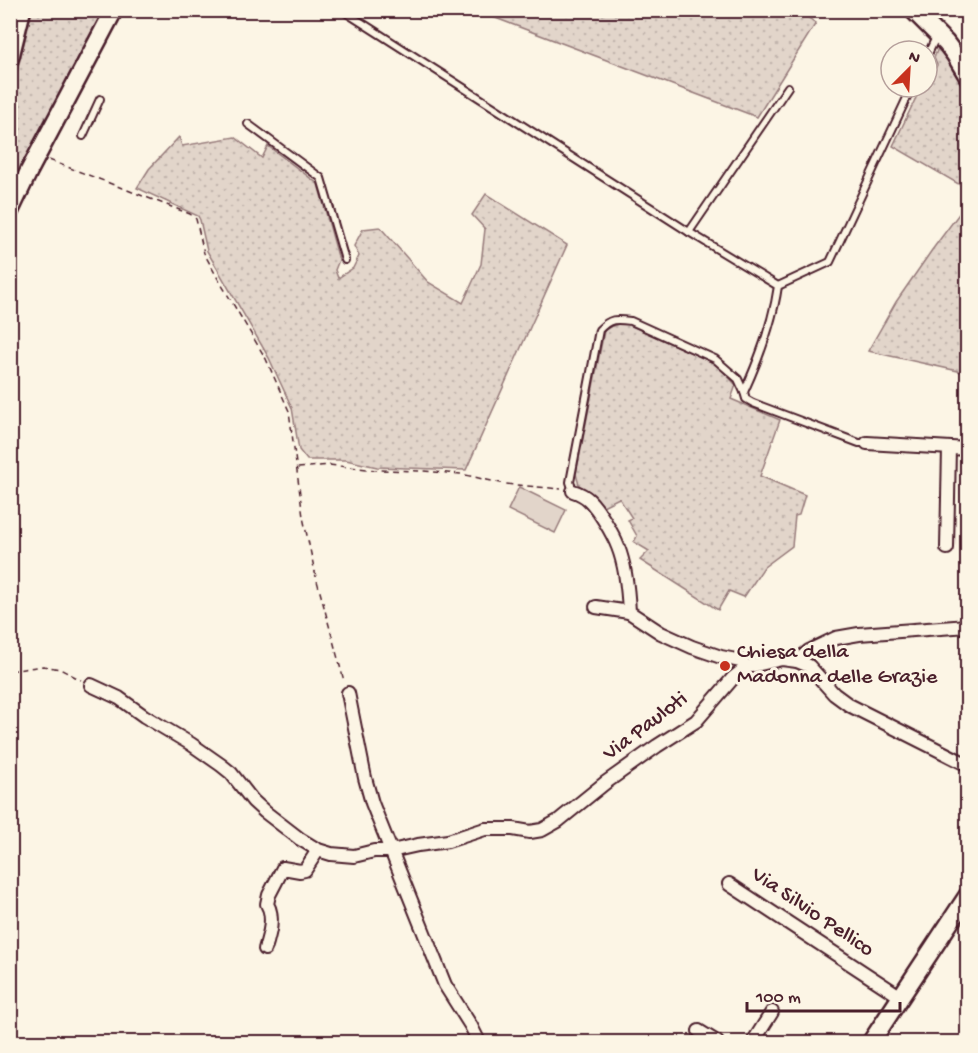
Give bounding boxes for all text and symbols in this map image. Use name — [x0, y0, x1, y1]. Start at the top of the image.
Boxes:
north arrow — [879, 39, 939, 99]
text: N — [905, 48, 923, 70]
place label: Chiesa della Madonna delle Grazie — [737, 640, 938, 691]
marker: Chiesa della Madonna delle Grazie — [718, 659, 732, 673]
street label: Via Pauloti — [598, 687, 693, 768]
street label: Via Silvio Pellico — [745, 862, 878, 964]
scale bar — [747, 975, 900, 1013]
text: 100 m — [755, 988, 801, 1009]

